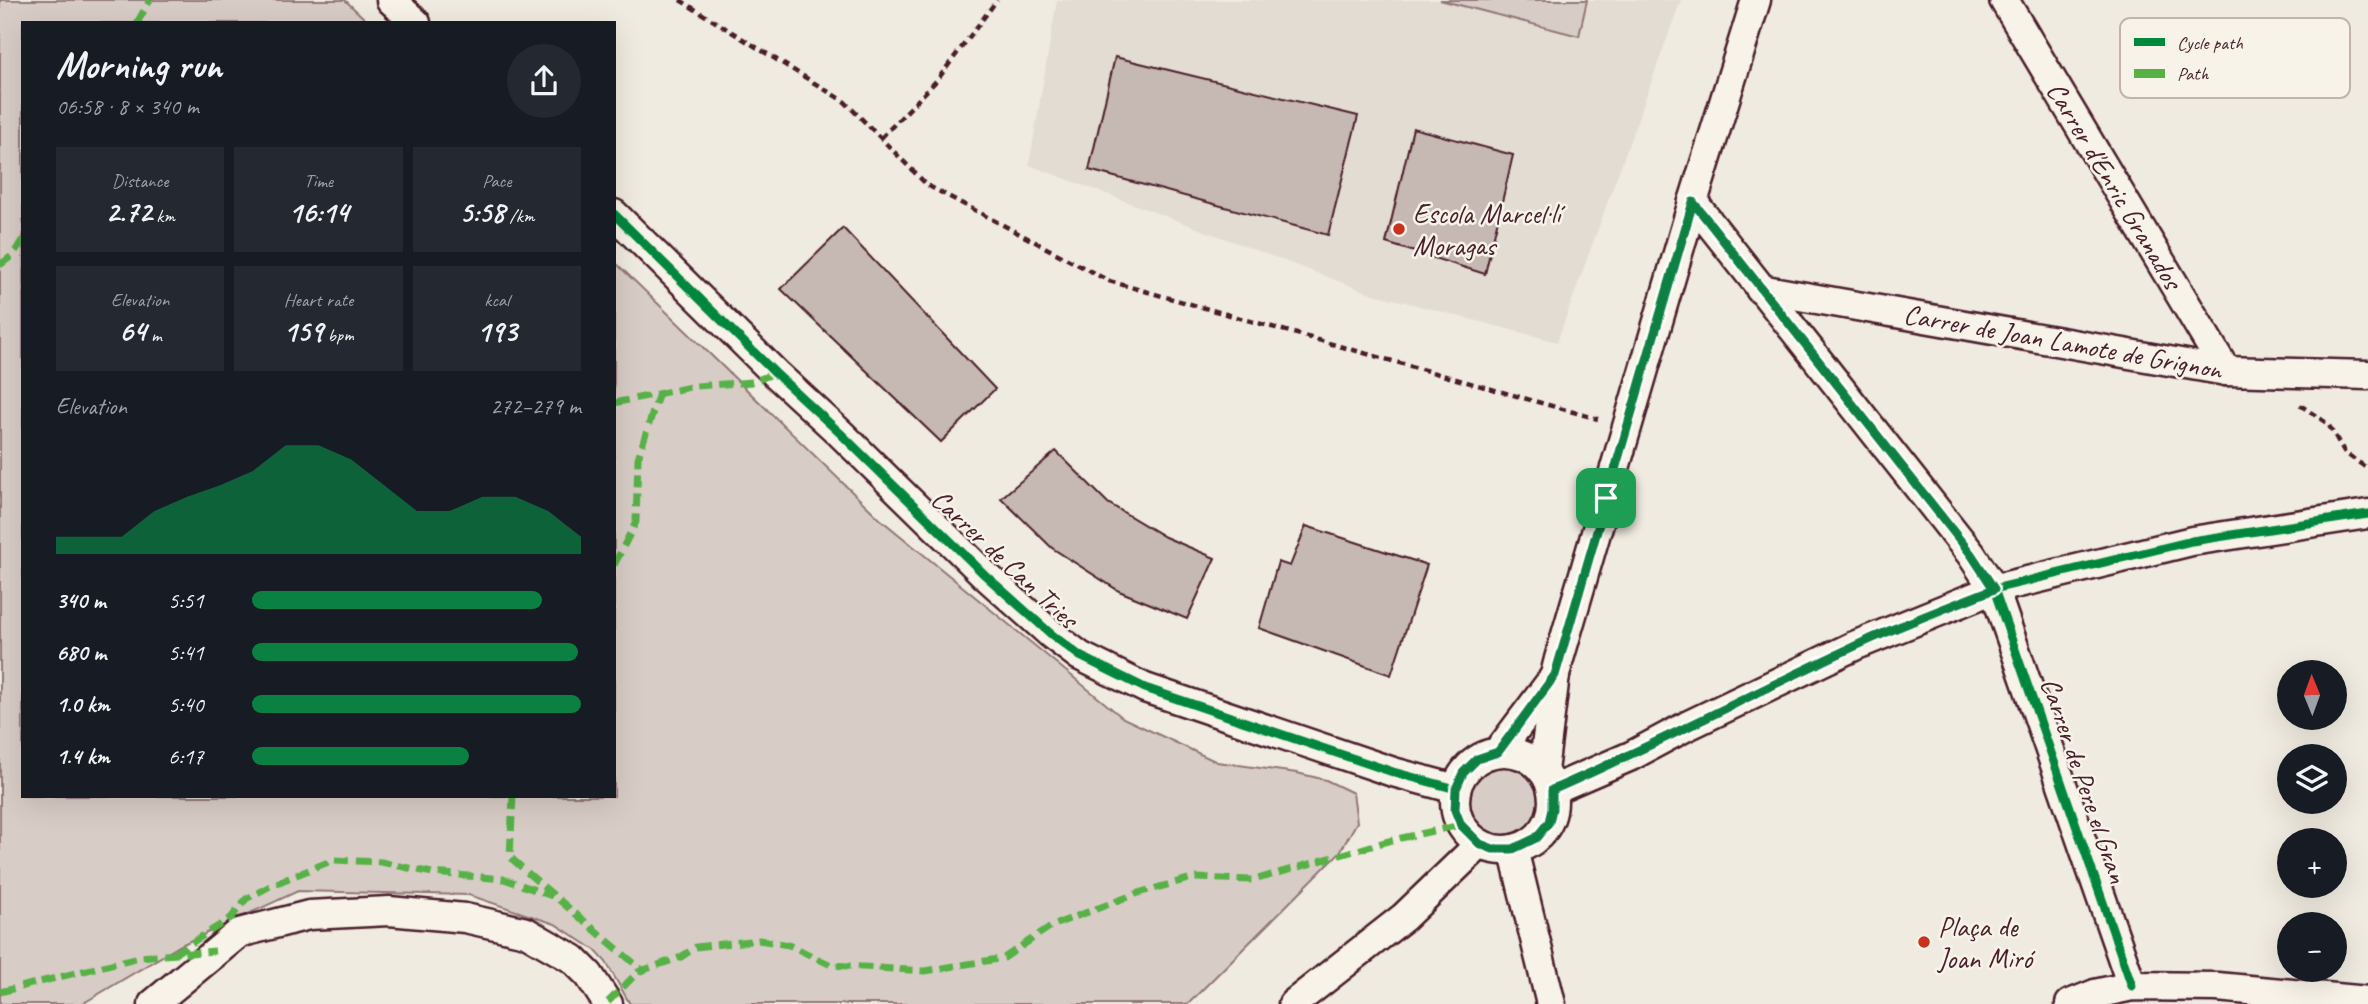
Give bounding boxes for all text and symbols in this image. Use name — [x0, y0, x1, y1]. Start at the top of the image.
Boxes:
legend — [2120, 18, 2350, 98]
text: Cycle path — [2177, 31, 2243, 55]
text: Morning run — [56, 42, 222, 89]
button: share — [507, 44, 581, 118]
text: Path — [2177, 62, 2210, 86]
street label: Carrer d'Enric Granados — [2039, 75, 2191, 297]
text: 06:58 · 8 × 340 m — [56, 92, 199, 121]
text: Distance — [112, 169, 169, 193]
text: Time — [304, 169, 333, 193]
text: Pace — [482, 169, 511, 193]
text: 2.72 — [105, 193, 152, 231]
text: 16:14 — [288, 193, 349, 231]
text: 5:58 — [459, 193, 505, 231]
place label: Escola Marcel·lí Moragas — [1413, 196, 1566, 263]
text: km — [152, 204, 175, 228]
text: /km — [505, 204, 534, 228]
marker: Escola Marcel·lí Moragas — [1391, 221, 1407, 237]
text: Elevation — [111, 288, 169, 312]
text: Heart rate — [284, 288, 353, 312]
text: kcal — [484, 288, 509, 312]
street label: Carrer de Joan Lamote de Grignon — [1901, 296, 2226, 387]
text: 64 — [119, 312, 146, 350]
text: 159 — [283, 312, 323, 350]
text: 193 — [477, 312, 517, 350]
text: m — [146, 323, 162, 347]
text: bpm — [323, 323, 354, 347]
text: Elevation — [56, 392, 127, 421]
text: 272–279 m — [490, 392, 581, 421]
pin — [1576, 468, 1636, 528]
icon: arrive — [1587, 479, 1625, 517]
street label: Carrer de Can Tries — [924, 481, 1087, 637]
text: 340 m — [56, 586, 106, 615]
text: 5:51 — [168, 586, 204, 615]
text: 680 m — [56, 638, 106, 667]
text: 5:41 — [168, 638, 204, 667]
north arrow — [2277, 660, 2347, 730]
map controls — [2277, 660, 2347, 982]
street label: Carrer de Pere el Gran — [2033, 673, 2136, 888]
text: 1.0 km — [56, 690, 110, 719]
text: 5:40 — [168, 690, 204, 719]
text: 1.4 km — [56, 742, 110, 771]
text: 6:17 — [168, 742, 204, 771]
button: layers — [2277, 744, 2347, 814]
button: + — [2277, 828, 2347, 898]
place label: Plaça de Joan Miró — [1936, 909, 2036, 976]
button: − — [2277, 912, 2347, 982]
marker: Plaça de Joan Miró — [1916, 934, 1932, 950]

